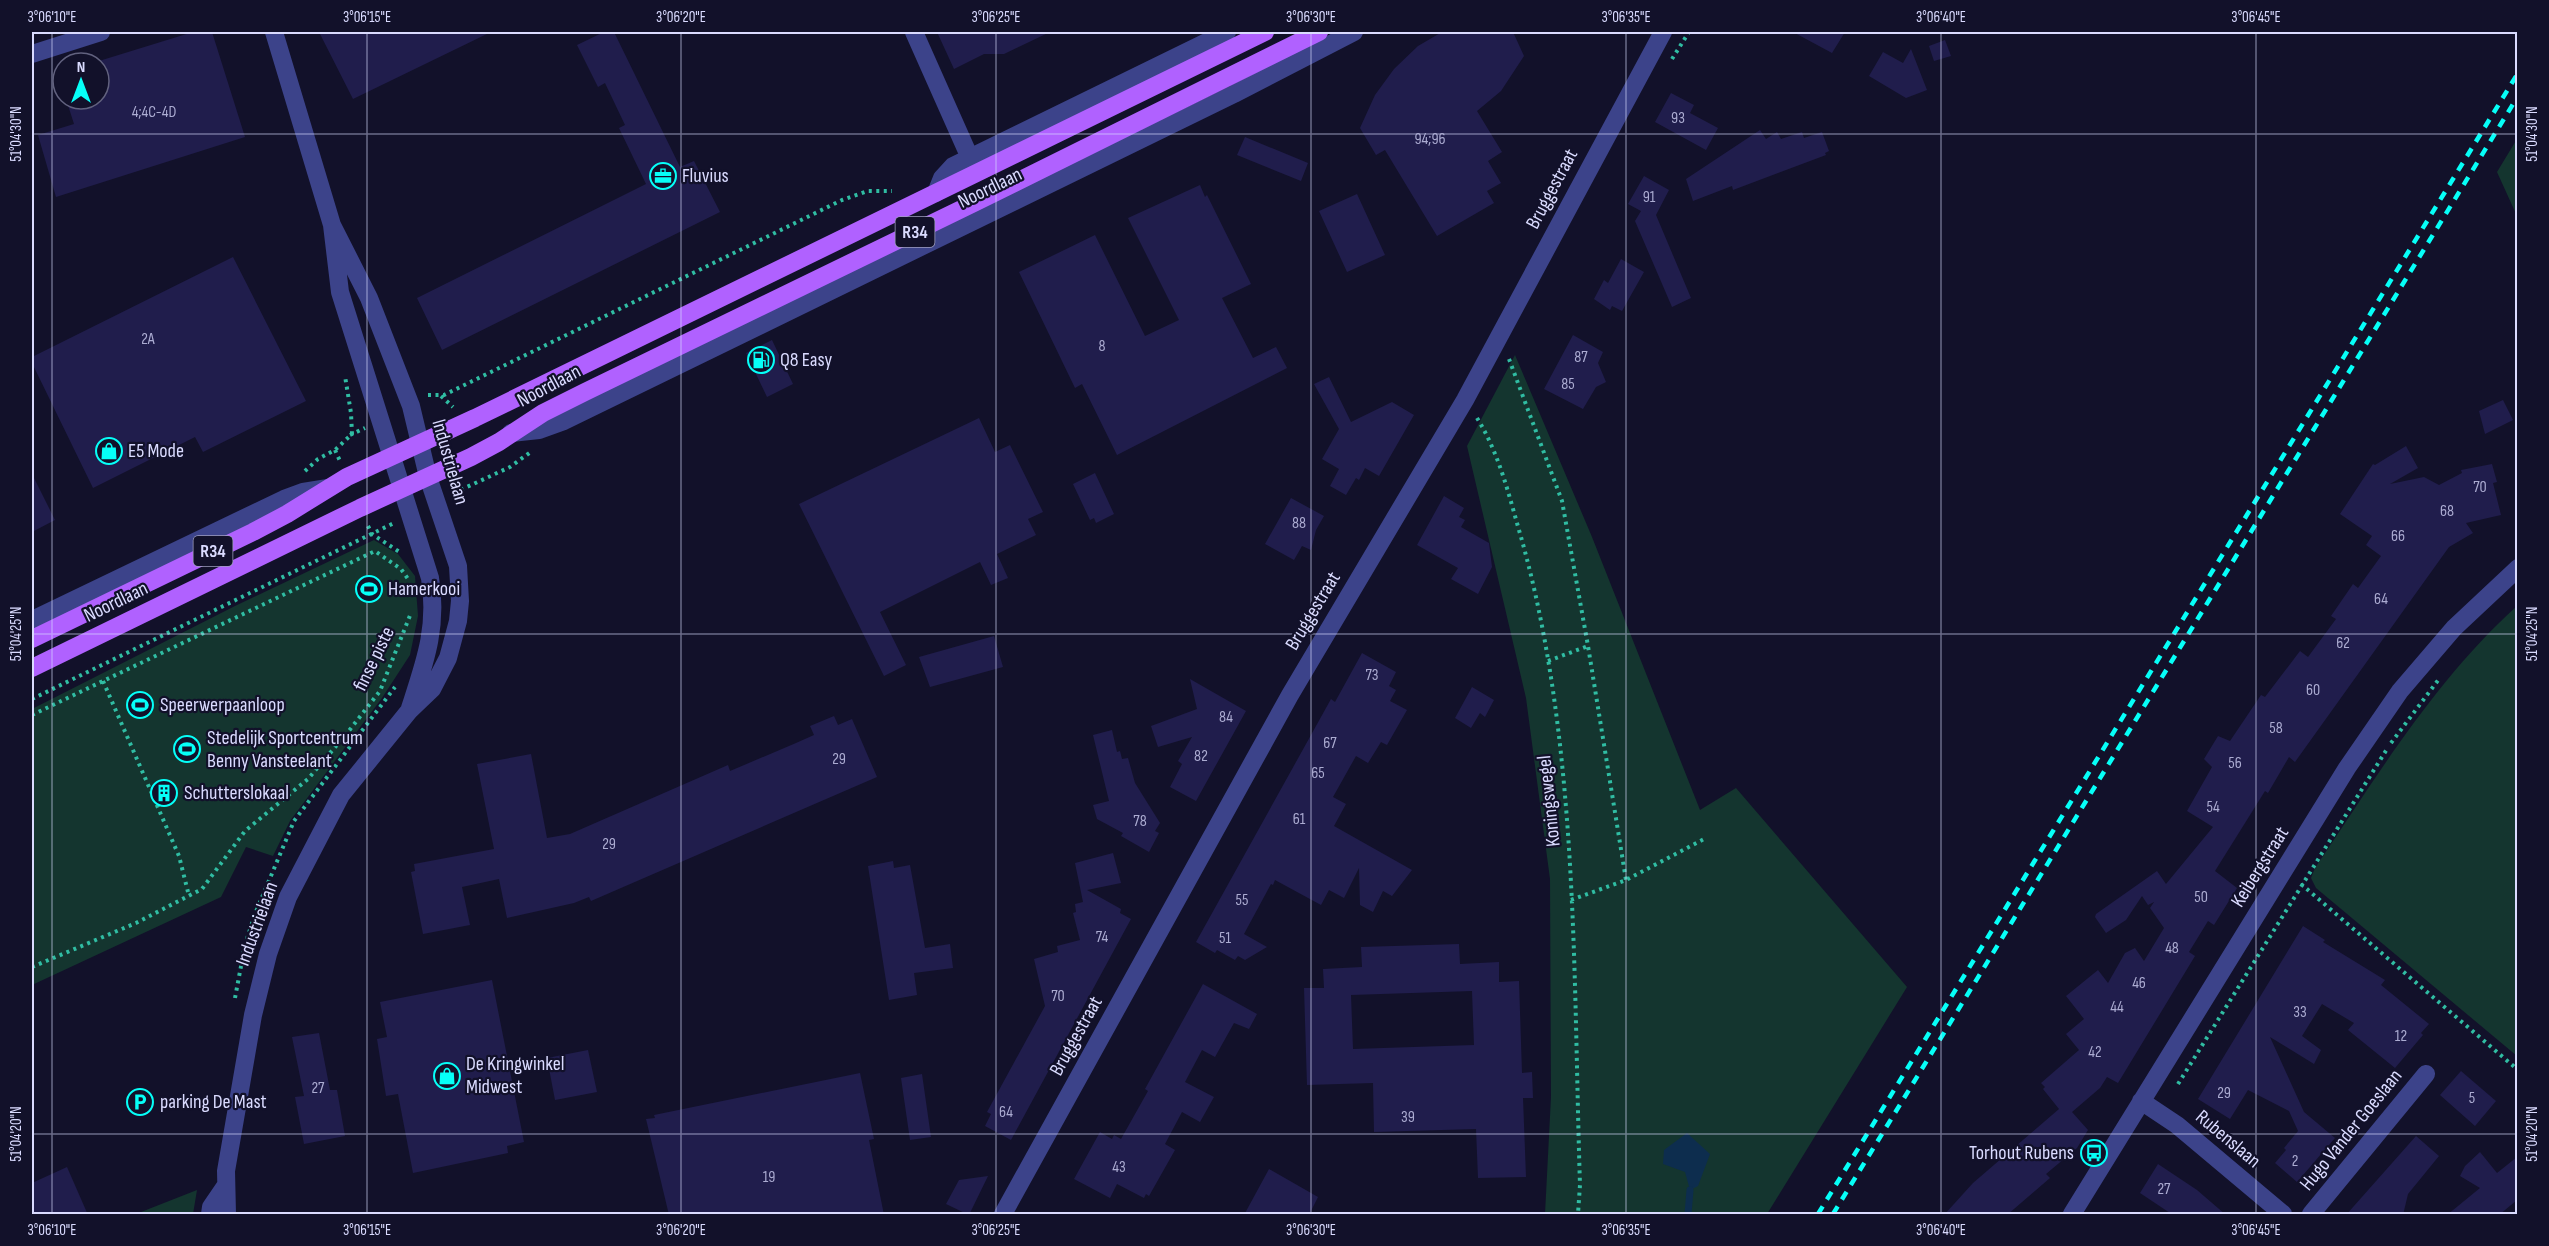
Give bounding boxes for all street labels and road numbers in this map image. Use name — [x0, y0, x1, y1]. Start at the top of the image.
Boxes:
street label: Bruggestraat — [1521, 145, 1583, 233]
street label: Noordlaan — [954, 162, 1026, 214]
road number: R34 — [896, 217, 934, 247]
street label: Noordlaan — [513, 359, 585, 413]
street label: Industrielaan — [426, 417, 474, 507]
road number: R34 — [194, 536, 232, 566]
street label: Bruggestraat — [1280, 567, 1346, 655]
street label: Noordlaan — [80, 576, 152, 628]
street label: finse piste — [348, 623, 400, 695]
street label: Koningswegel — [1532, 754, 1566, 848]
street label: Keibergstraat — [2226, 822, 2294, 912]
street label: Industrielaan — [231, 879, 283, 969]
street label: Bruggestraat — [1044, 992, 1108, 1080]
street label: Hugo Vander Goeslaan — [2295, 1065, 2407, 1195]
street label: Rubenslaan — [2191, 1105, 2265, 1173]

